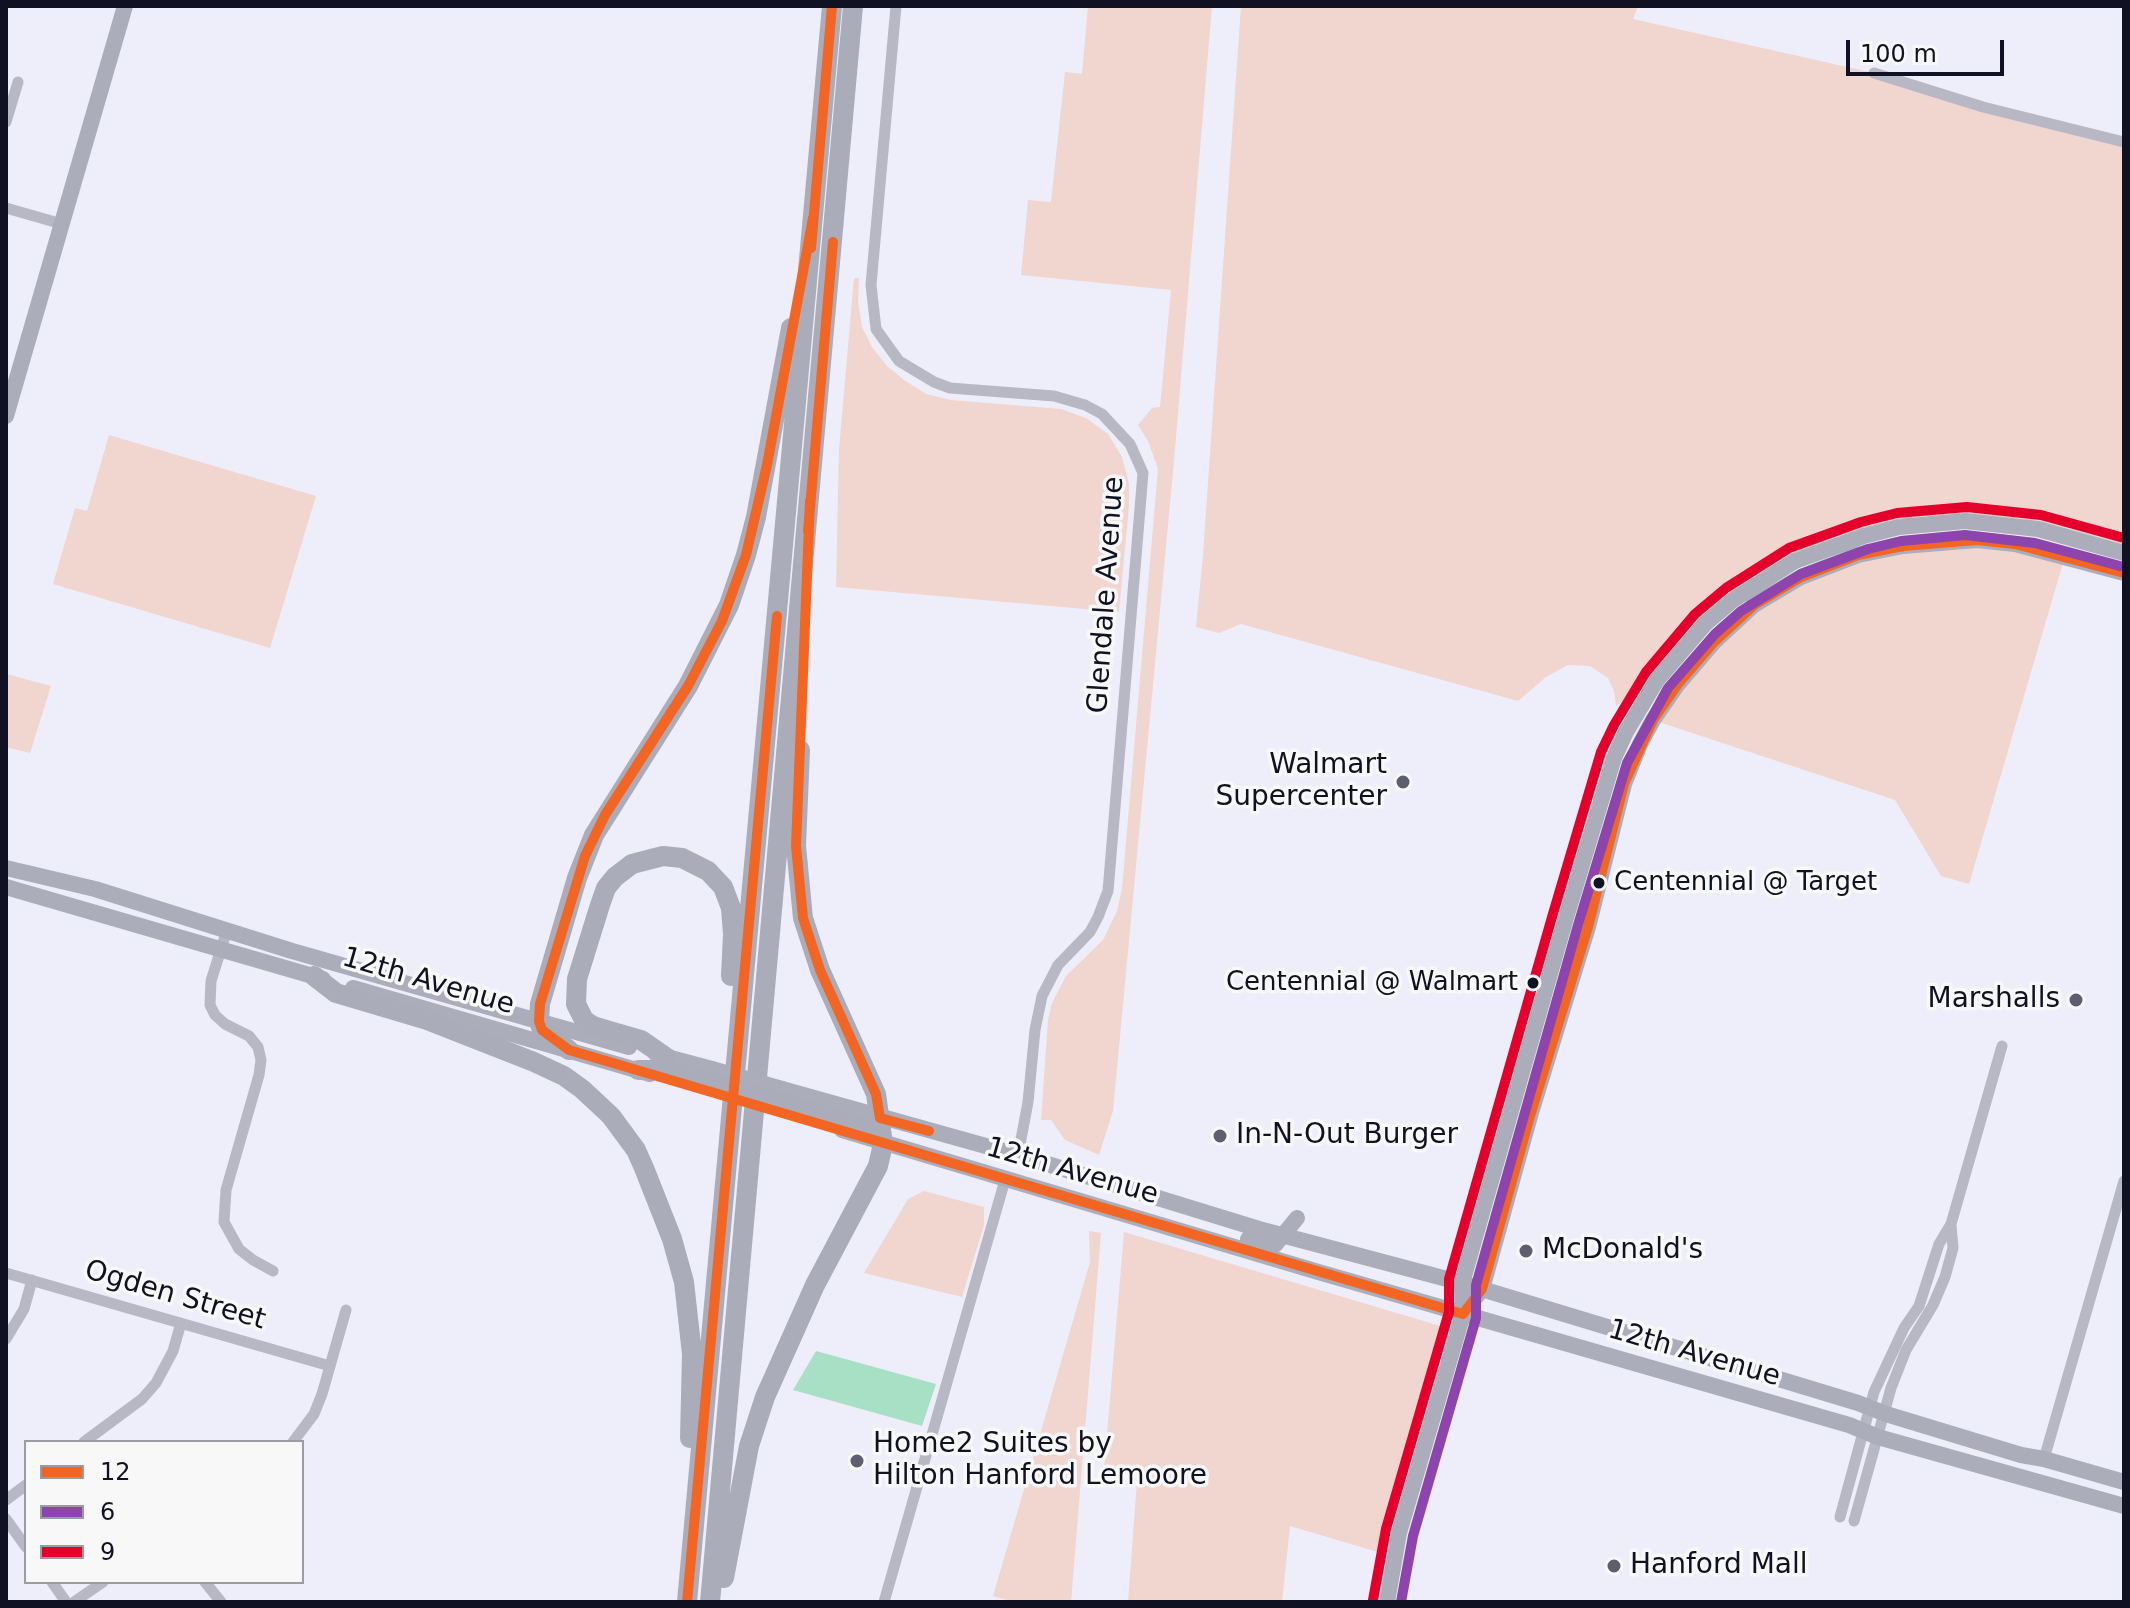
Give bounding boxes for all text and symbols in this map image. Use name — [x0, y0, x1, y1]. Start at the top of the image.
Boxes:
scale bar — [1850, 24, 2008, 74]
text: 100 m — [1860, 40, 1937, 68]
street label: Glendale Avenue — [1082, 475, 1132, 715]
place label: Walmart Supercenter — [1216, 749, 1387, 815]
marker: Walmart Supercenter — [1394, 773, 1412, 791]
place label: Centennial @ Target — [1614, 867, 1877, 899]
marker: Centennial @ Target — [1591, 875, 1607, 891]
street label: 12th Avenue — [338, 941, 518, 1023]
place label: Centennial @ Walmart — [1226, 967, 1518, 999]
marker: Centennial @ Walmart — [1525, 975, 1541, 991]
place label: Marshalls — [1928, 983, 2060, 1017]
marker: Marshalls — [2067, 991, 2085, 1009]
place label: In-N-Out Burger — [1236, 1119, 1458, 1153]
marker: In-N-Out Burger — [1211, 1127, 1229, 1145]
street label: 12th Avenue — [982, 1131, 1162, 1213]
place label: McDonald's — [1542, 1234, 1703, 1268]
marker: McDonald's — [1517, 1242, 1535, 1260]
street label: Ogden Street — [81, 1254, 269, 1338]
street label: 12th Avenue — [1604, 1313, 1784, 1395]
place label: Home2 Suites by Hilton Hanford Lemoore — [873, 1428, 1207, 1494]
legend — [24, 1440, 304, 1584]
marker: Home2 Suites by Hilton Hanford Lemoore — [848, 1452, 866, 1470]
text: 12 — [100, 1458, 131, 1486]
text: 6 — [100, 1498, 115, 1526]
text: 9 — [100, 1538, 115, 1566]
place label: Hanford Mall — [1630, 1549, 1808, 1583]
marker: Hanford Mall — [1605, 1557, 1623, 1575]

